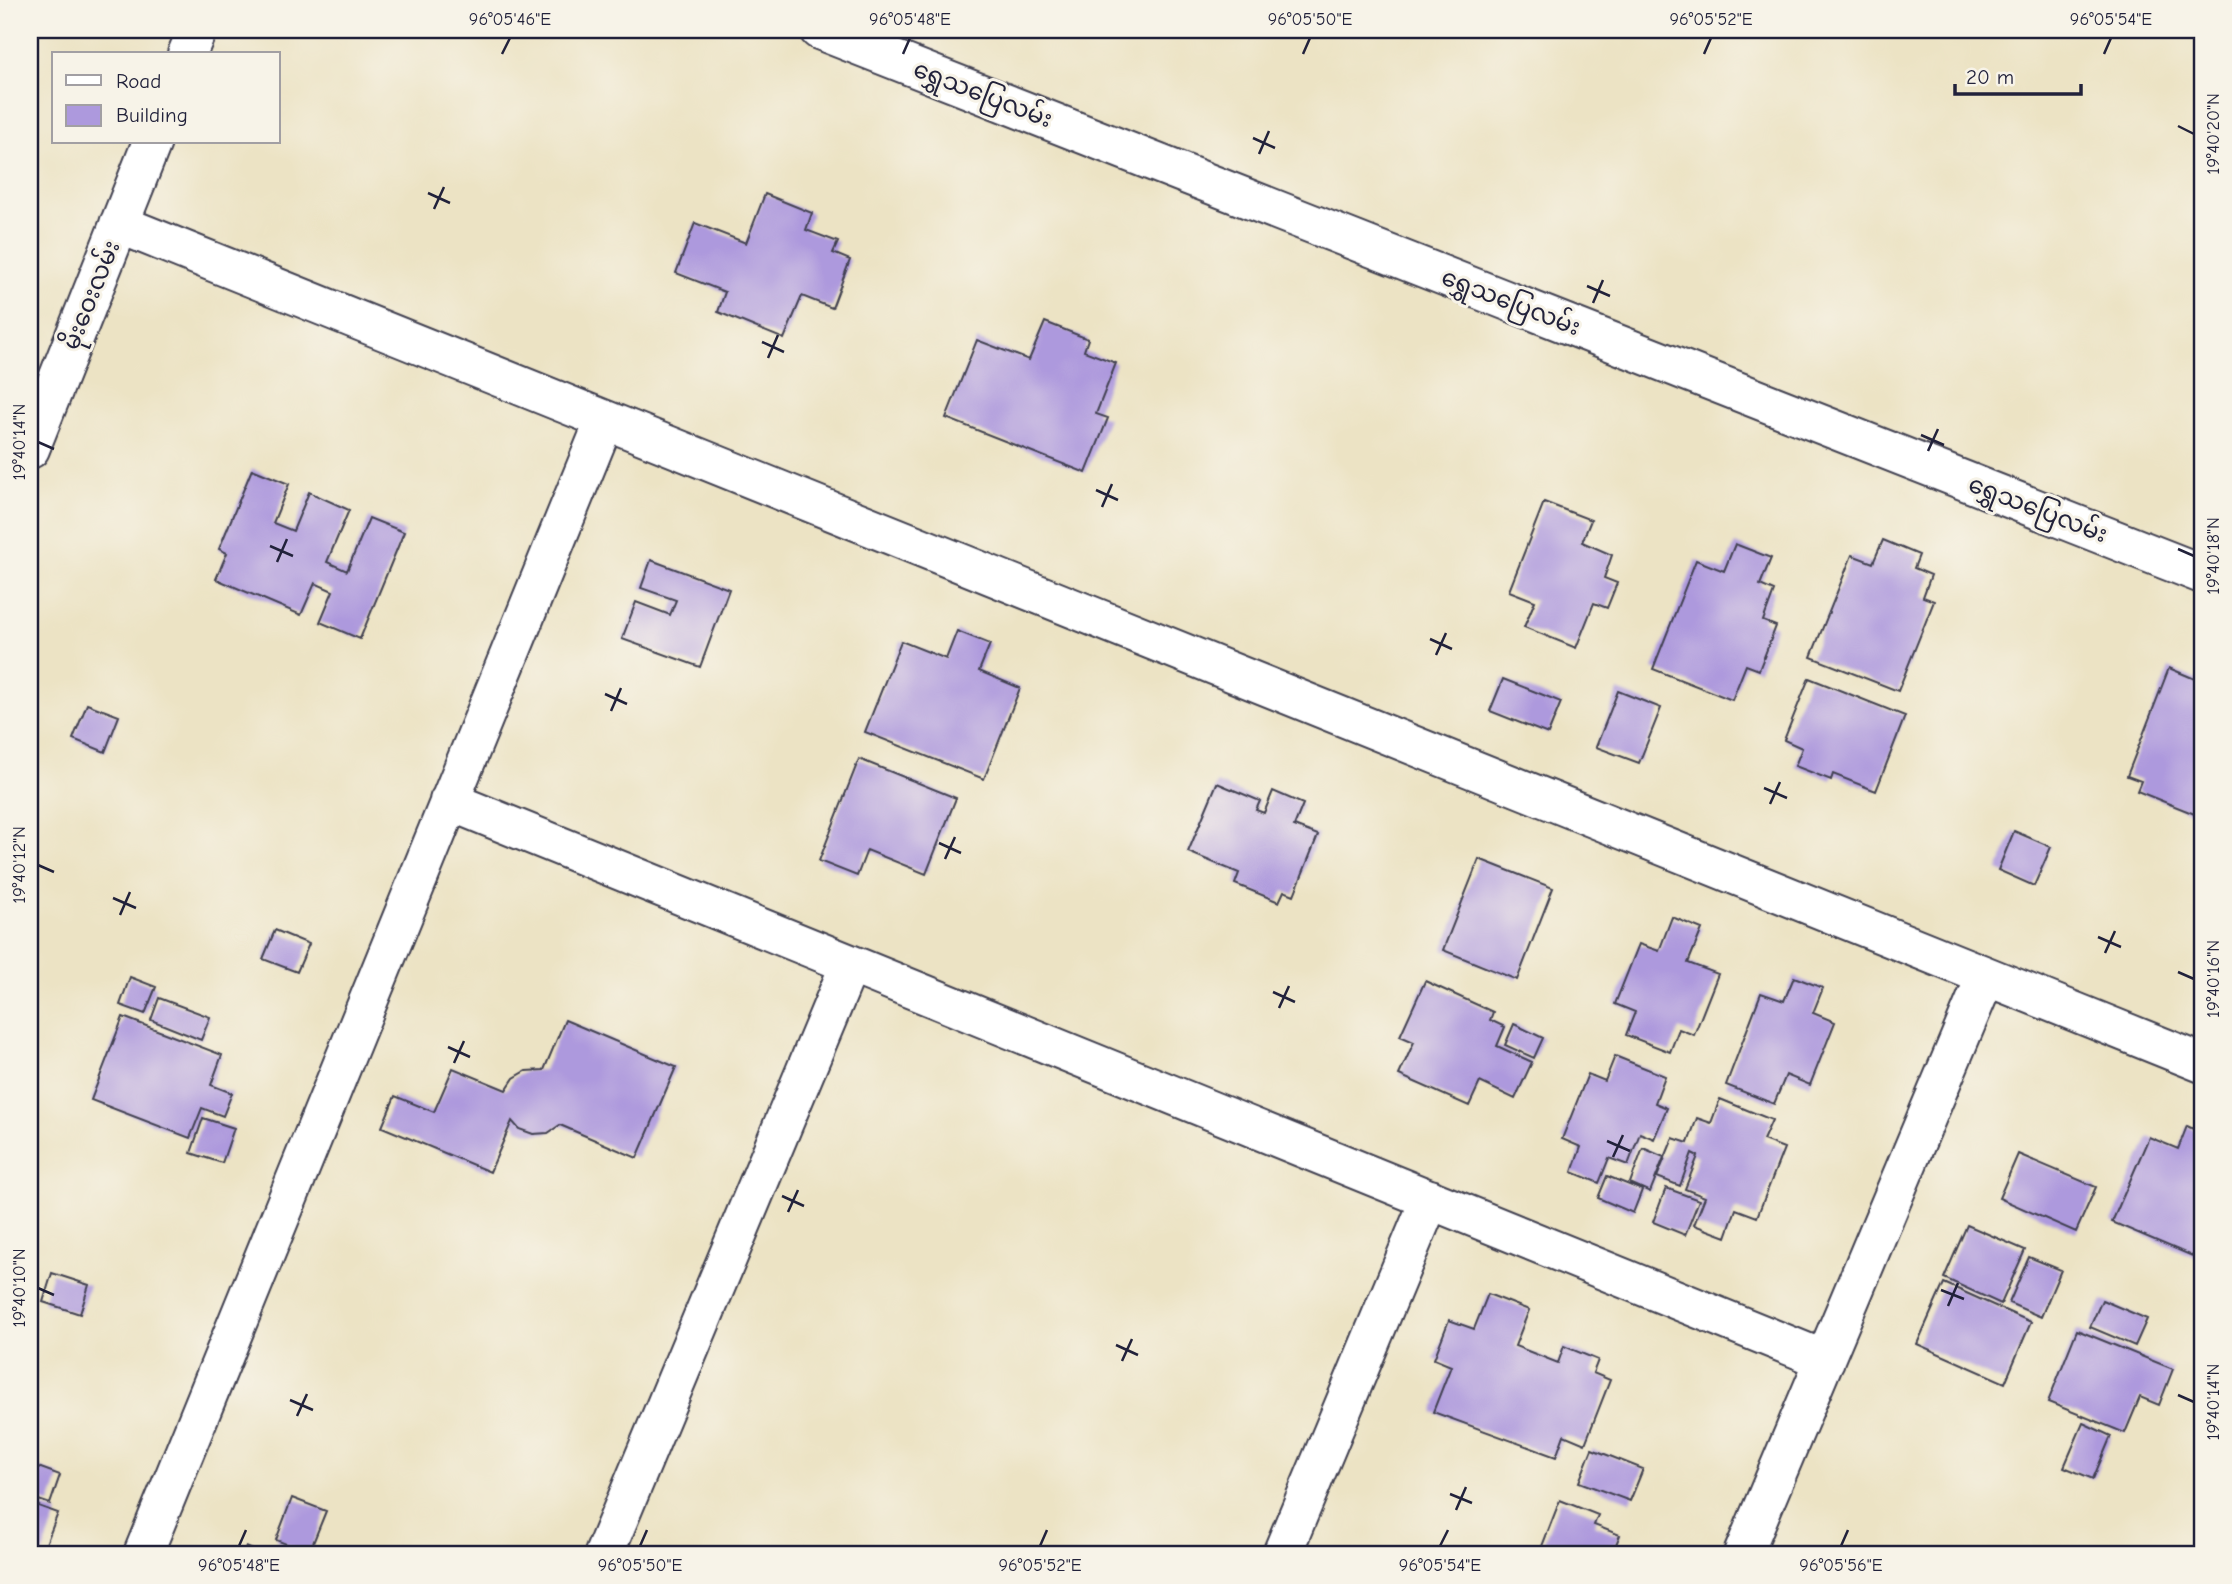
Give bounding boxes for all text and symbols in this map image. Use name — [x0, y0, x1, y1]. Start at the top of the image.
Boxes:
text: 96°05'46"E — [469, 9, 551, 30]
text: 96°05'48"E — [869, 9, 951, 30]
text: 96°05'50"E — [1268, 9, 1352, 30]
text: 96°05'52"E — [1670, 9, 1753, 30]
text: 96°05'54"E — [2070, 9, 2152, 30]
legend — [52, 52, 280, 144]
scale bar — [1955, 52, 2082, 96]
street label: ရွှေသပြေလမ်း — [908, 53, 1057, 138]
text: 20 m — [1966, 65, 2014, 89]
text: Road — [116, 69, 161, 93]
text: 19°40'20"N — [2203, 93, 2224, 175]
text: Building — [116, 103, 188, 127]
street label: မိုးဝေးလမ်း — [55, 236, 130, 356]
street label: ရွှေသပြေလမ်း — [1436, 261, 1585, 346]
text: 19°40'14"N — [9, 404, 30, 480]
street label: ရွှေသပြေလမ်း — [1963, 468, 2112, 553]
text: 19°40'18"N — [2203, 517, 2224, 595]
text: 19°40'12"N — [9, 826, 30, 904]
text: 19°40'16"N — [2203, 940, 2224, 1018]
text: 19°40'10"N — [9, 1248, 30, 1328]
text: 19°40'14"N — [2203, 1364, 2224, 1440]
text: 96°05'48"E — [198, 1555, 280, 1576]
text: 96°05'50"E — [598, 1555, 682, 1576]
text: 96°05'52"E — [999, 1555, 1082, 1576]
text: 96°05'54"E — [1399, 1555, 1481, 1576]
text: 96°05'56"E — [1799, 1555, 1883, 1576]

